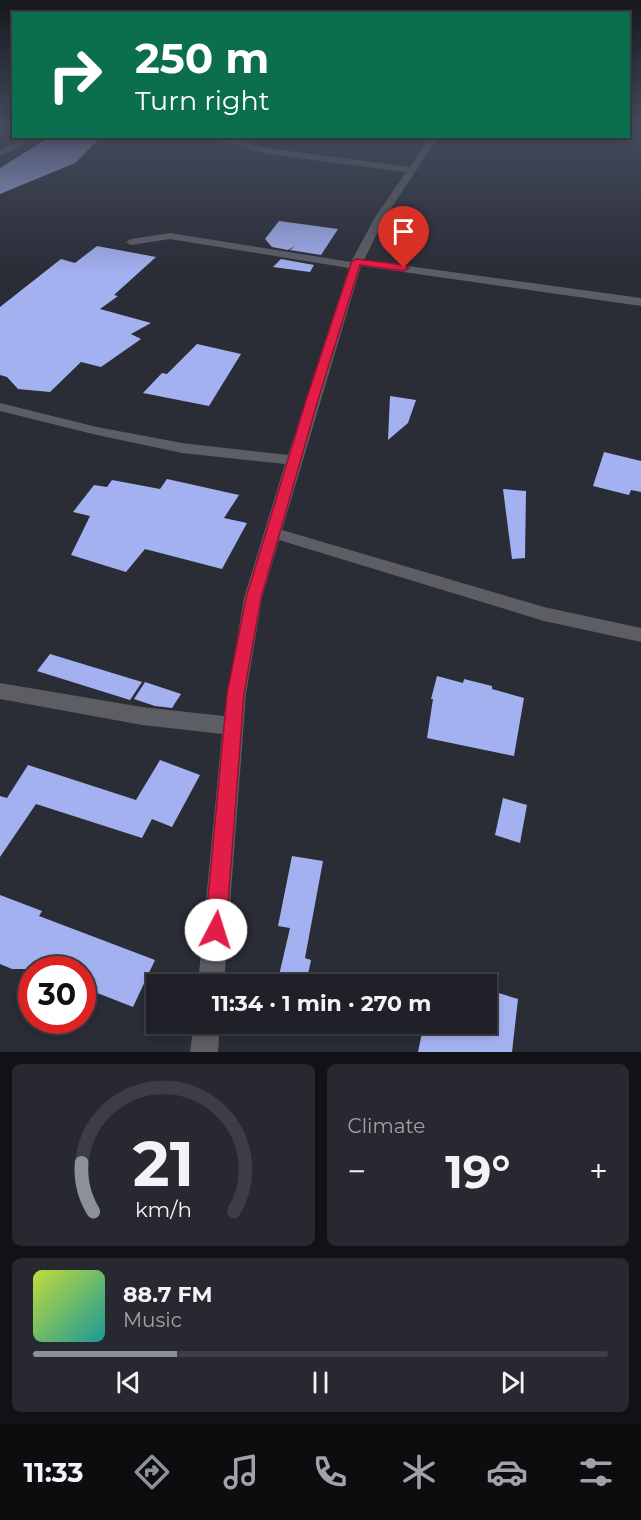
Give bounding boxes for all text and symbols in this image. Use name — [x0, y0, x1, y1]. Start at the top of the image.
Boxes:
text: 250 m — [135, 32, 269, 84]
icon: right — [36, 36, 114, 114]
text: Turn right — [135, 84, 270, 117]
pin — [378, 206, 429, 268]
icon: arrive — [387, 215, 420, 248]
position arrow — [184, 898, 248, 962]
speed limit sign: 30 — [18, 956, 96, 1034]
text: 11:34 · 1 min · 270 m — [212, 990, 431, 1017]
text: Climate — [348, 1114, 425, 1138]
text: 21 — [133, 1126, 194, 1202]
text: 19° — [445, 1144, 510, 1199]
text: − — [348, 1151, 366, 1191]
text: + — [589, 1151, 608, 1191]
text: km/h — [135, 1196, 192, 1222]
text: 88.7 FM — [123, 1281, 213, 1308]
text: Music — [123, 1308, 182, 1332]
icon: previous — [112, 1366, 145, 1399]
icon: pause — [304, 1366, 337, 1399]
icon: next — [496, 1366, 529, 1399]
icon: directions — [131, 1451, 173, 1493]
icon: music — [220, 1451, 262, 1493]
icon: phone — [309, 1451, 351, 1493]
icon: climate — [398, 1451, 440, 1493]
icon: car — [486, 1451, 528, 1493]
icon: filters — [575, 1451, 617, 1493]
text: 11:33 — [23, 1456, 84, 1489]

